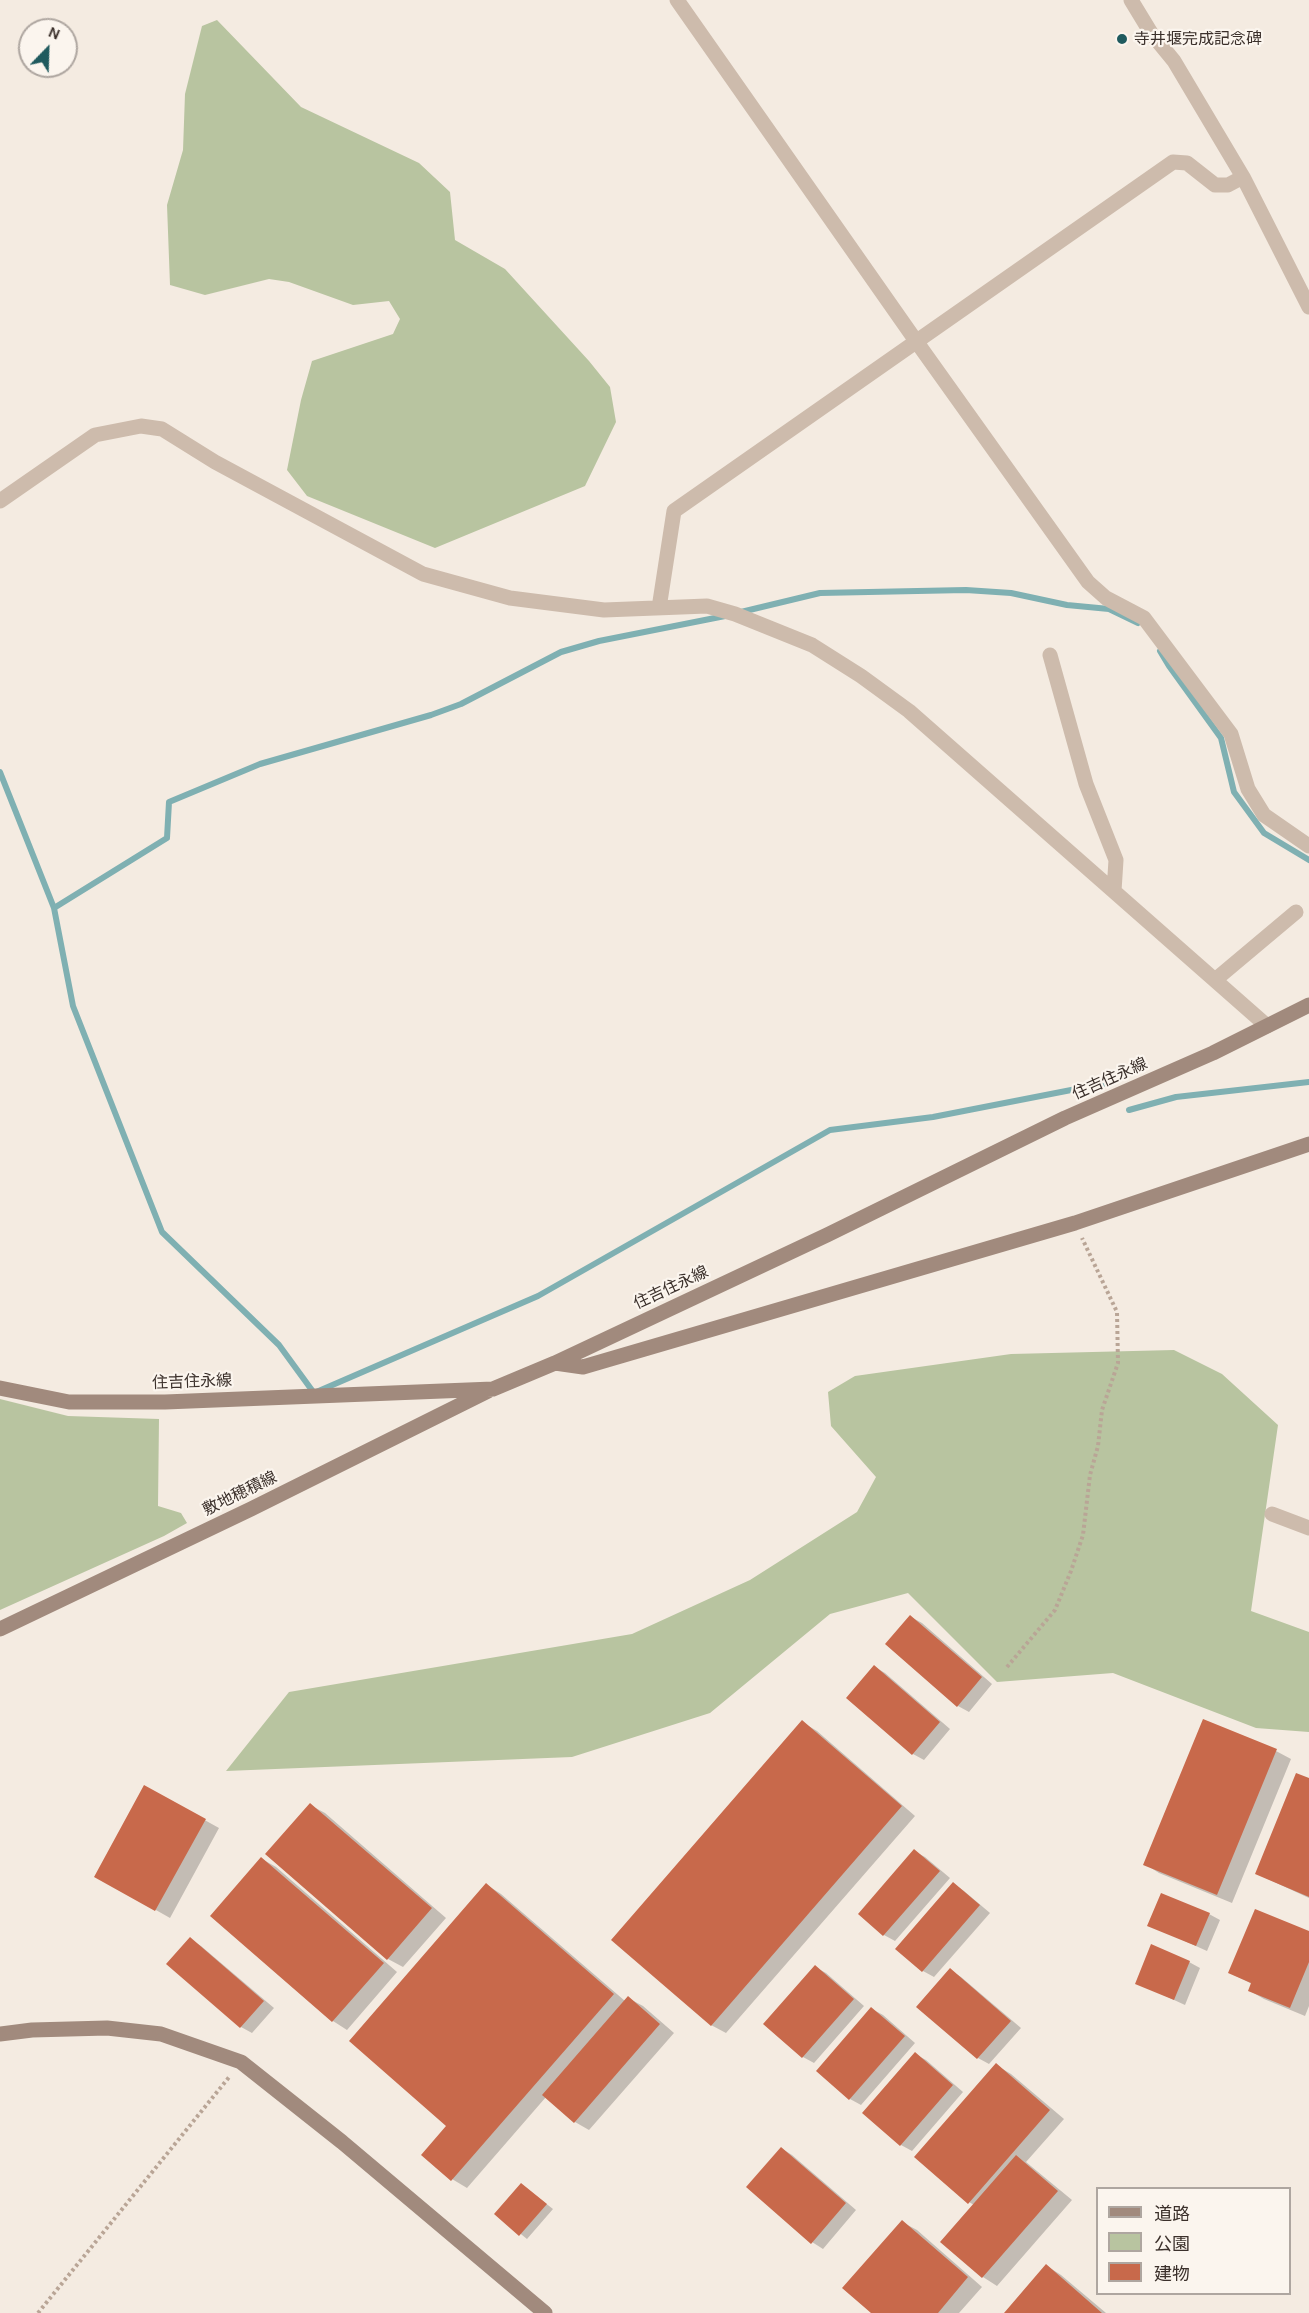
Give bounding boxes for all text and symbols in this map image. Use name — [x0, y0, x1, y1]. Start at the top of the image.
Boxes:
north arrow — [18, 18, 78, 78]
text: N — [45, 22, 63, 44]
place label: 寺井堰完成記念碑 — [1134, 29, 1262, 49]
marker: 寺井堰完成記念碑 — [1115, 32, 1129, 46]
street label: 住吉住永線 — [1070, 1054, 1150, 1104]
street label: 住吉住永線 — [631, 1262, 711, 1314]
street label: 住吉住永線 — [152, 1371, 232, 1393]
street label: 敷地穂積線 — [200, 1468, 280, 1520]
legend — [1096, 2187, 1291, 2295]
text: 道路 — [1154, 2203, 1190, 2225]
text: 公園 — [1154, 2233, 1190, 2255]
text: 建物 — [1154, 2263, 1190, 2285]

